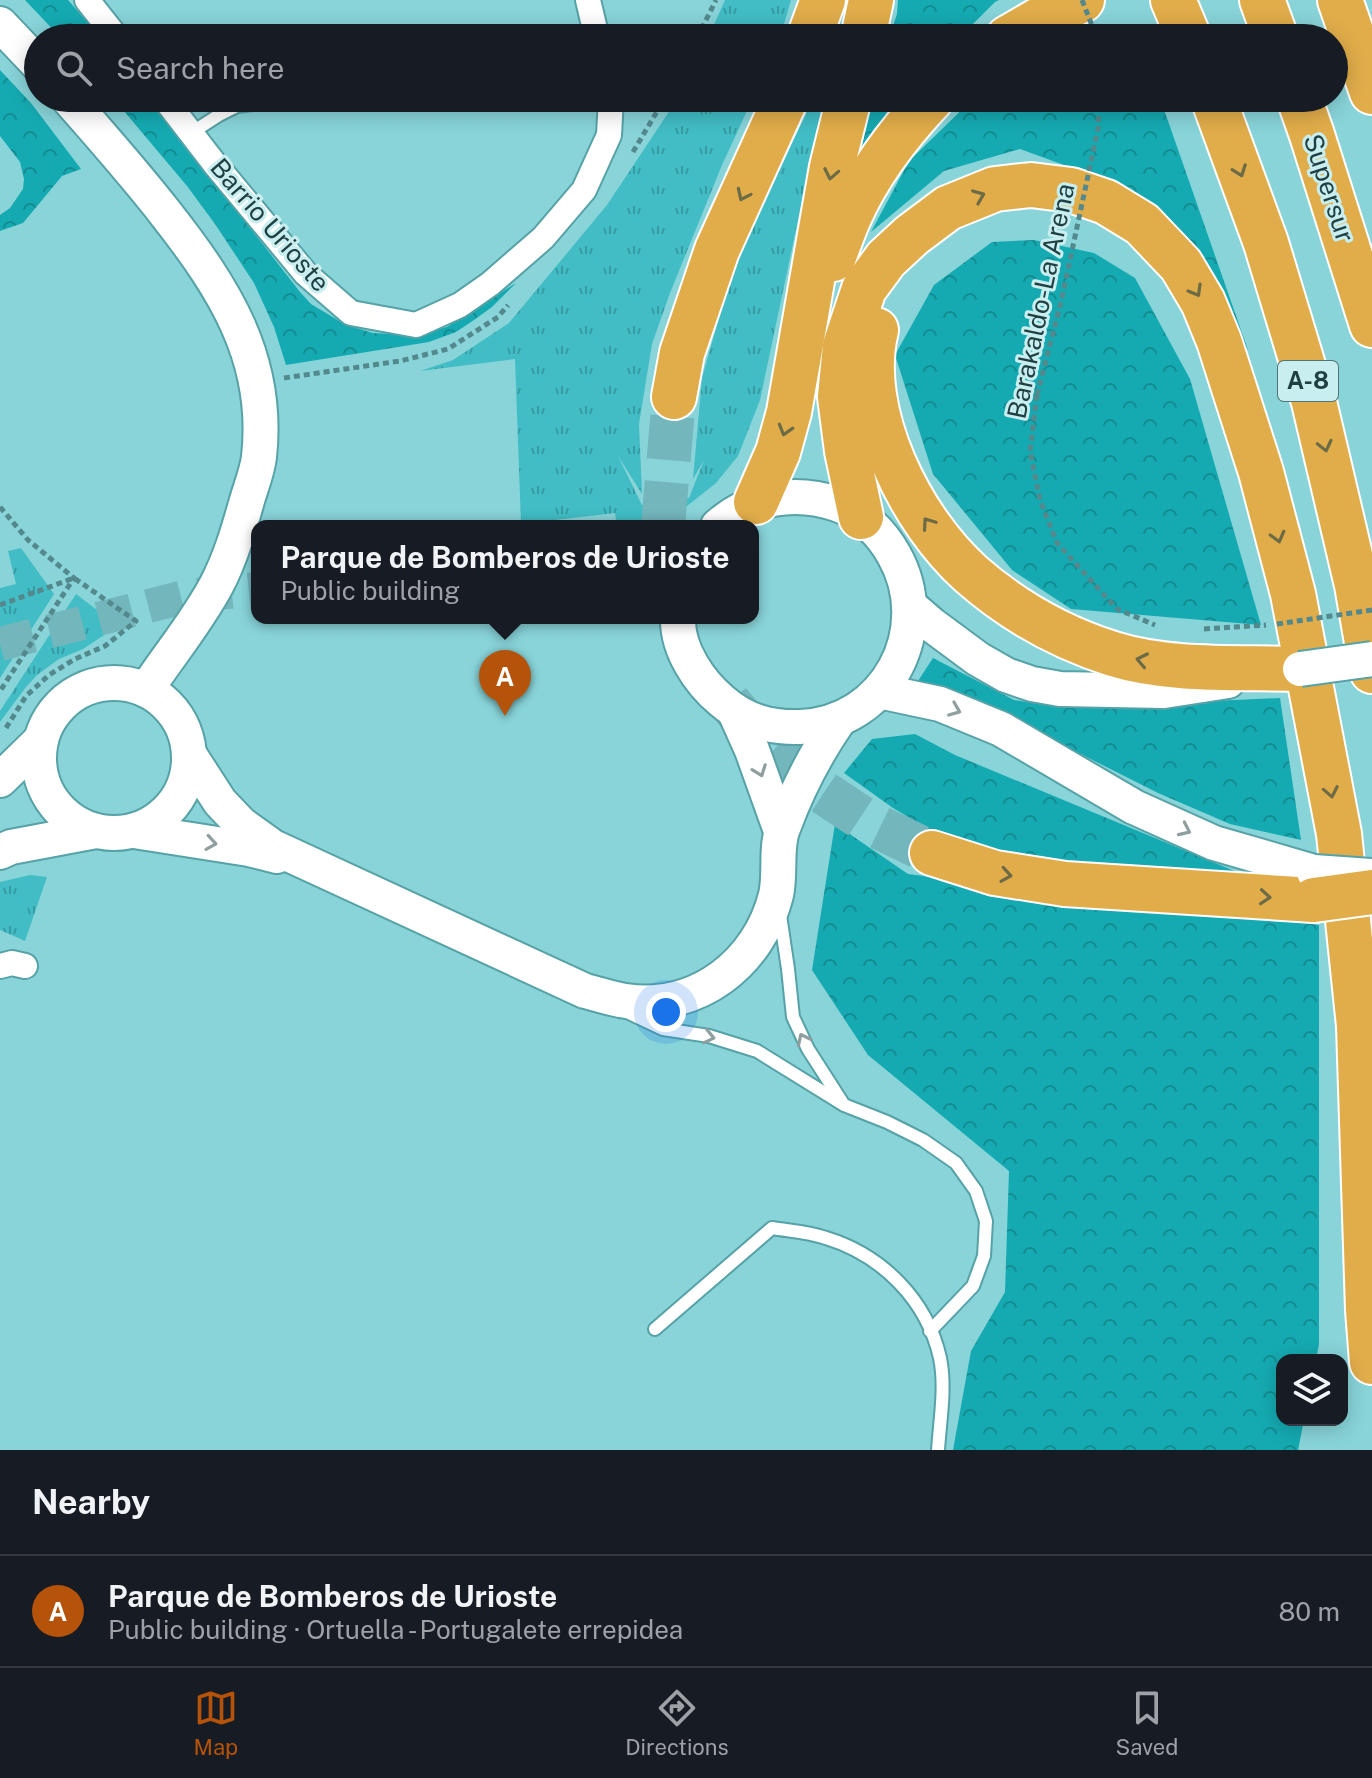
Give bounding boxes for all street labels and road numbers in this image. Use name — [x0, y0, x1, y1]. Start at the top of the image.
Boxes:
street label: Supersur — [1297, 130, 1361, 246]
street label: Barrio Urioste — [204, 152, 337, 298]
street label: Barakaldo-La Arena — [1000, 180, 1081, 421]
road number: A-8 — [1278, 361, 1338, 401]

